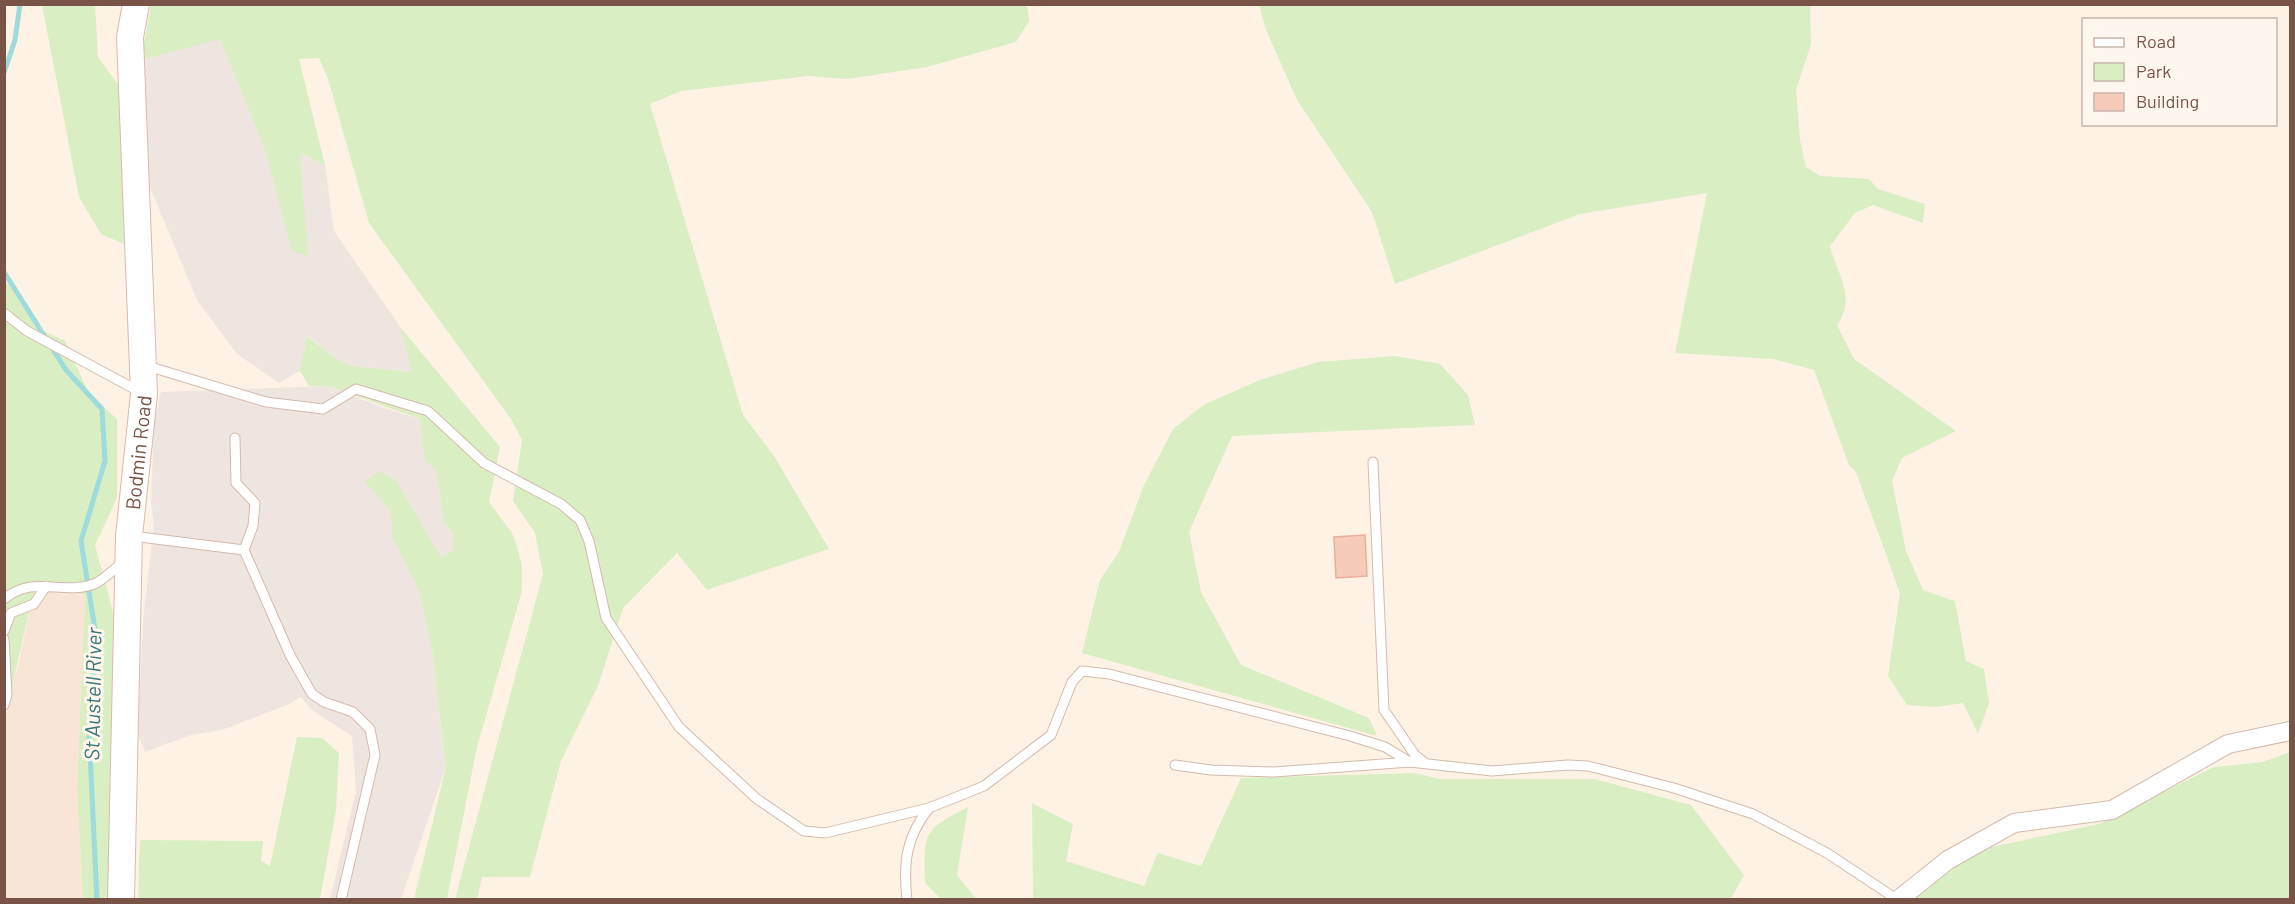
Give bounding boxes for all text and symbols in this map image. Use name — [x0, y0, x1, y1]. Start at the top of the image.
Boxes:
legend — [2082, 18, 2277, 126]
text: Road — [2136, 30, 2176, 52]
text: Park — [2136, 60, 2171, 82]
text: Building — [2136, 90, 2199, 112]
street label: Bodmin Road — [120, 394, 156, 511]
water label: St Austell River — [78, 627, 106, 761]

